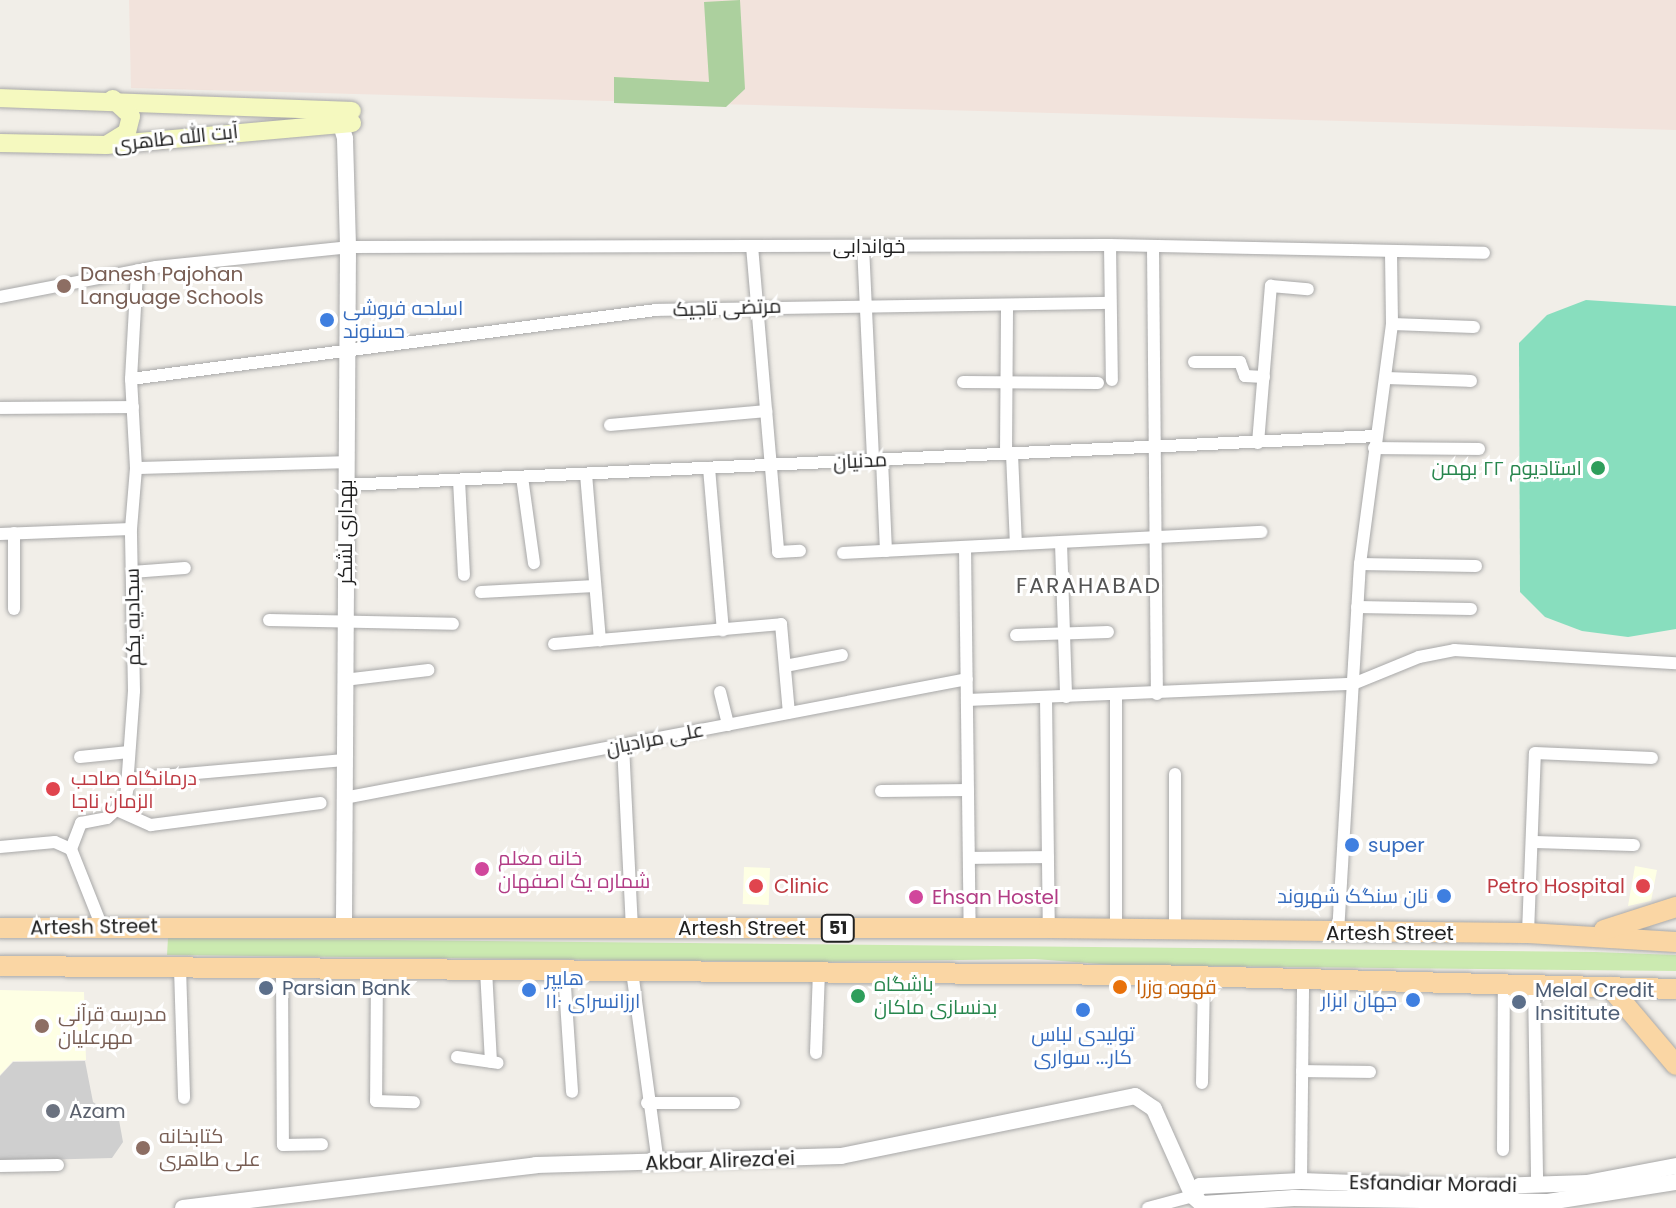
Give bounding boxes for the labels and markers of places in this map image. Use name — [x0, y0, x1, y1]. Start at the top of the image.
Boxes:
place label: Danesh Pajohan Language Schools — [80, 262, 264, 309]
marker: Danesh Pajohan Language Schools — [55, 277, 73, 295]
place label: اسلحه فروشی حسنوند — [343, 296, 463, 343]
marker: اسلحه فروشی حسنوند — [318, 311, 336, 329]
place label: استادیوم ۲۲ بهمن — [1431, 456, 1582, 480]
marker: استادیوم ۲۲ بهمن — [1589, 459, 1607, 477]
place label: درمانگاه صاحب الزمان ناجا — [71, 766, 197, 813]
marker: درمانگاه صاحب الزمان ناجا — [42, 778, 64, 800]
place label: super — [1368, 833, 1425, 857]
marker: super — [1343, 836, 1361, 854]
place label: خانه معلم شماره یک اصفهان — [498, 846, 650, 893]
marker: خانه معلم شماره یک اصفهان — [473, 860, 491, 878]
place label: Clinic — [774, 874, 829, 898]
place label: Petro Hospital — [1487, 874, 1625, 898]
marker: Clinic — [745, 875, 767, 897]
marker: Petro Hospital — [1632, 875, 1654, 897]
place label: نان سنگک شهروند — [1277, 884, 1428, 908]
place label: Ehsan Hostel — [932, 885, 1059, 909]
marker: نان سنگک شهروند — [1435, 887, 1453, 905]
marker: Ehsan Hostel — [907, 888, 925, 906]
place label: هایپر ارزانسرای ۱۱۰ — [545, 966, 640, 1013]
place label: باشگاه بدنسازی ماکان — [874, 972, 997, 1019]
place label: قهوه وزرا — [1136, 975, 1217, 999]
place label: Parsian Bank — [282, 976, 410, 1000]
marker: قهوه وزرا — [1111, 978, 1129, 996]
place label: Melal Credit Insititute — [1535, 978, 1654, 1025]
marker: Parsian Bank — [257, 979, 275, 997]
marker: هایپر ارزانسرای ۱۱۰ — [520, 981, 538, 999]
marker: باشگاه بدنسازی ماکان — [849, 987, 867, 1005]
place label: جهان ابزار — [1321, 988, 1397, 1012]
marker: جهان ابزار — [1404, 991, 1422, 1009]
marker: Melal Credit Insititute — [1510, 993, 1528, 1011]
marker: تولیدی لباس کار... سواری — [1074, 1001, 1092, 1019]
place label: مدرسه قرآنی مهرعلیان — [58, 1002, 167, 1049]
marker: مدرسه قرآنی مهرعلیان — [33, 1017, 51, 1035]
place label: تولیدی لباس کار... سواری — [1031, 1022, 1135, 1069]
place label: Azam — [69, 1099, 126, 1123]
marker: Azam — [44, 1102, 62, 1120]
place label: کتابخانه علی طاهری — [159, 1124, 261, 1171]
marker: کتابخانه علی طاهری — [134, 1139, 152, 1157]

